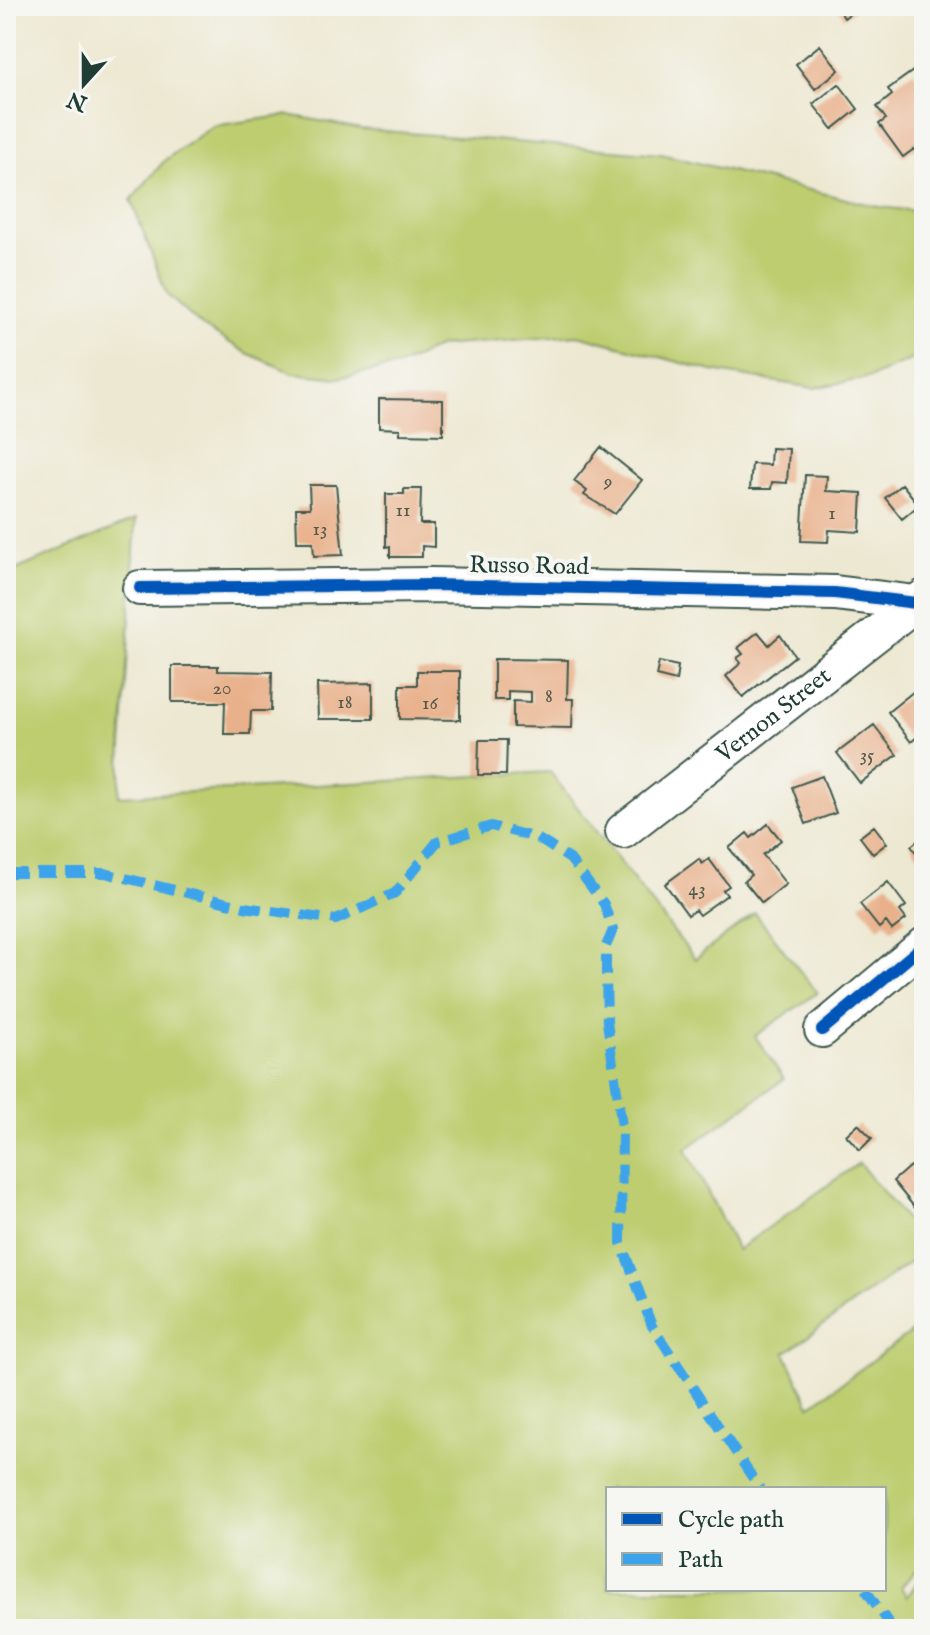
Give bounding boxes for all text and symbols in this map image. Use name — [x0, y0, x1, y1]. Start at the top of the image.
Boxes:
north arrow — [44, 44, 124, 124]
text: N — [64, 84, 92, 118]
house number: 9 — [603, 469, 612, 494]
house number: 11 — [396, 498, 410, 523]
house number: 1 — [828, 501, 836, 526]
house number: 13 — [313, 517, 327, 542]
street label: Russo Road — [469, 550, 589, 583]
street label: Vernon Street — [709, 661, 838, 771]
house number: 20 — [212, 676, 232, 701]
house number: 8 — [545, 684, 553, 709]
house number: 18 — [337, 690, 353, 715]
house number: 16 — [422, 691, 439, 716]
house number: 35 — [860, 743, 874, 768]
house number: 43 — [688, 877, 706, 902]
legend — [606, 1487, 886, 1591]
text: Cycle path — [678, 1505, 784, 1536]
text: Path — [678, 1545, 723, 1576]

